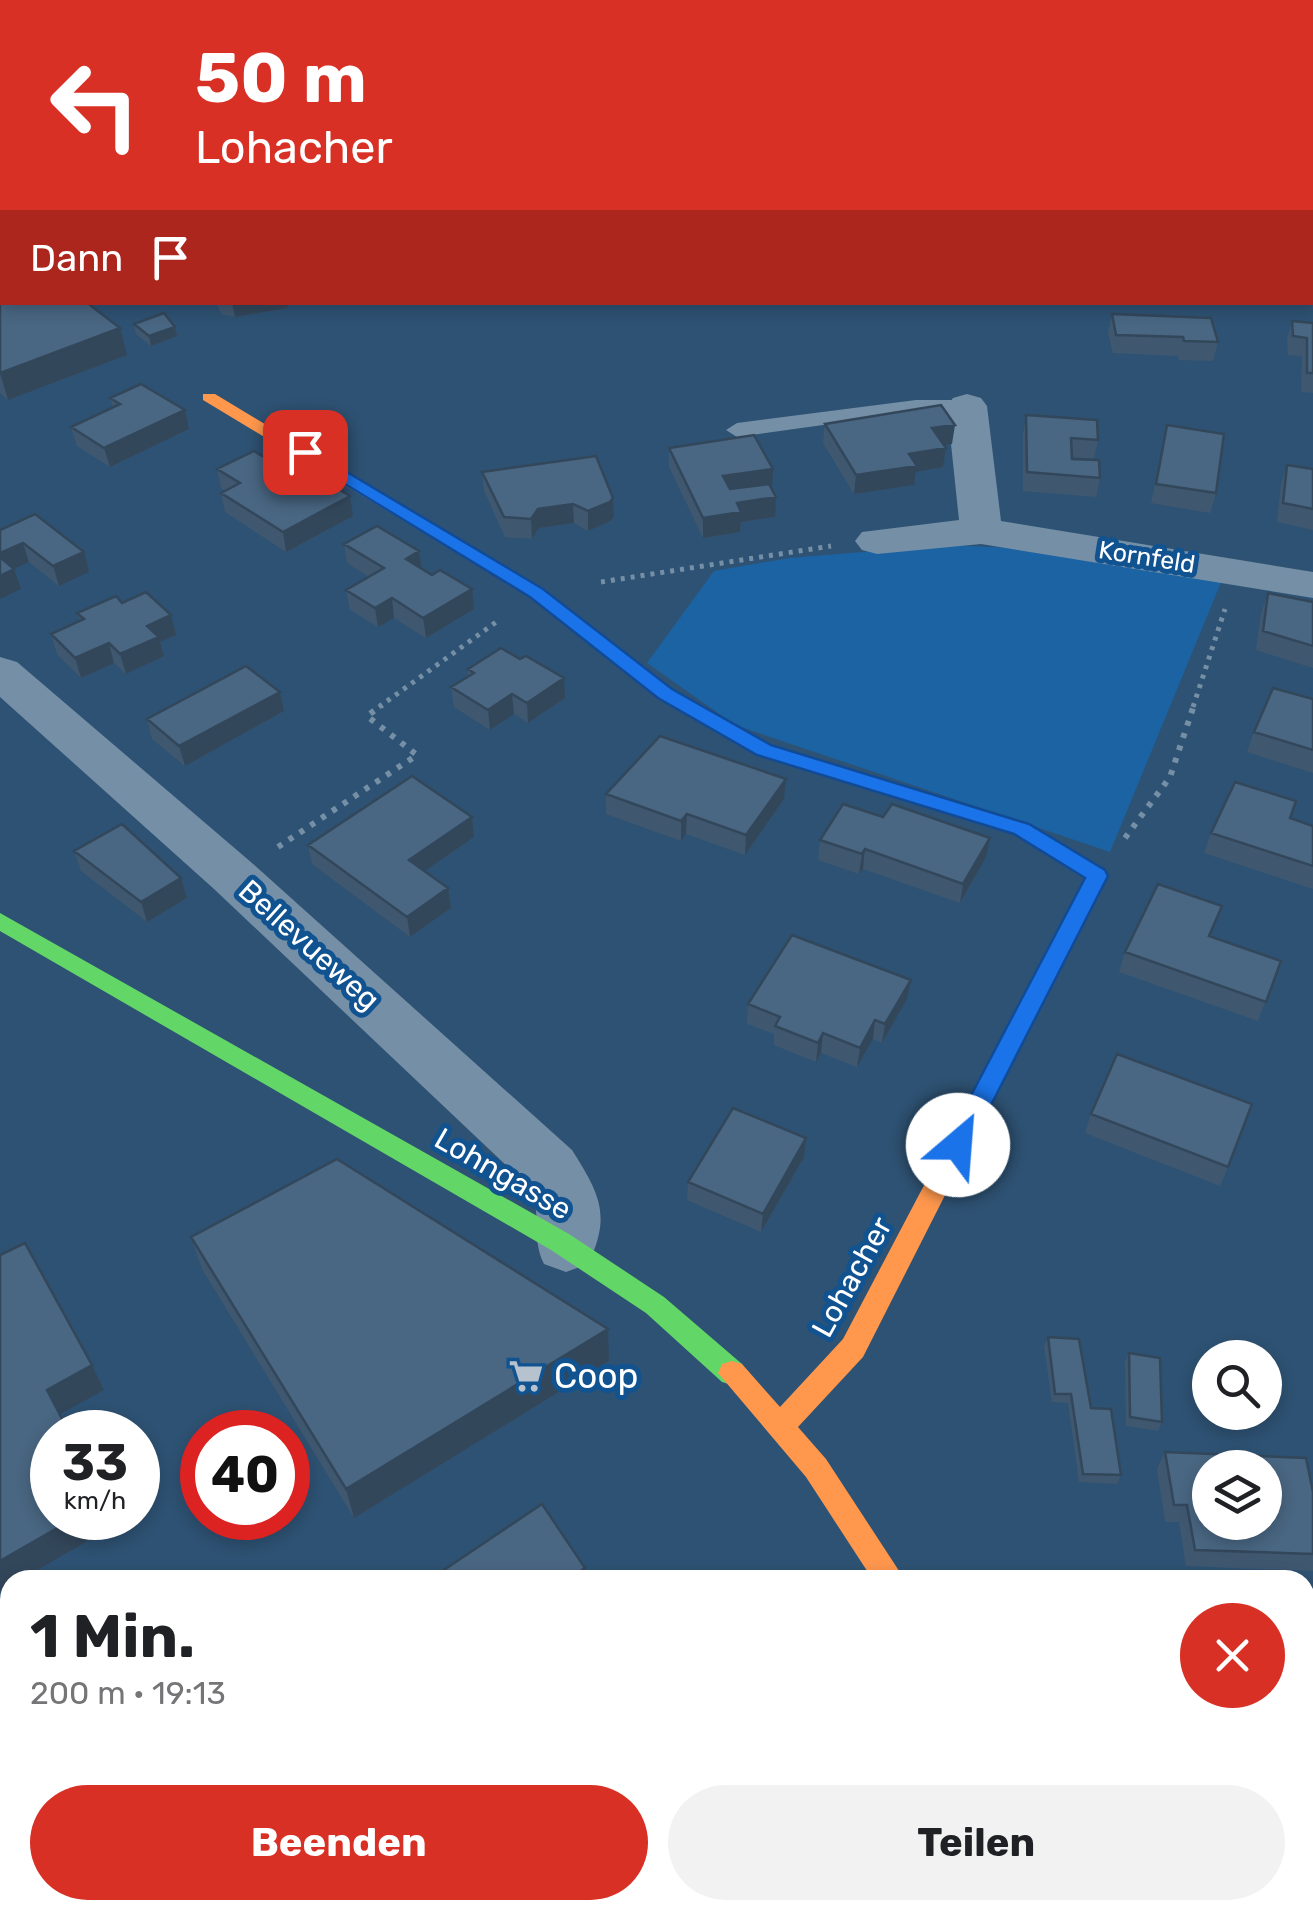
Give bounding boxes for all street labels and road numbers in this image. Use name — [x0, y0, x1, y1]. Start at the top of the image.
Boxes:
street label: Kornfeld — [1097, 535, 1197, 579]
street label: Bellevueweg — [231, 872, 387, 1018]
street label: Lohngasse — [428, 1120, 578, 1228]
street label: Lohacher — [804, 1210, 900, 1343]

